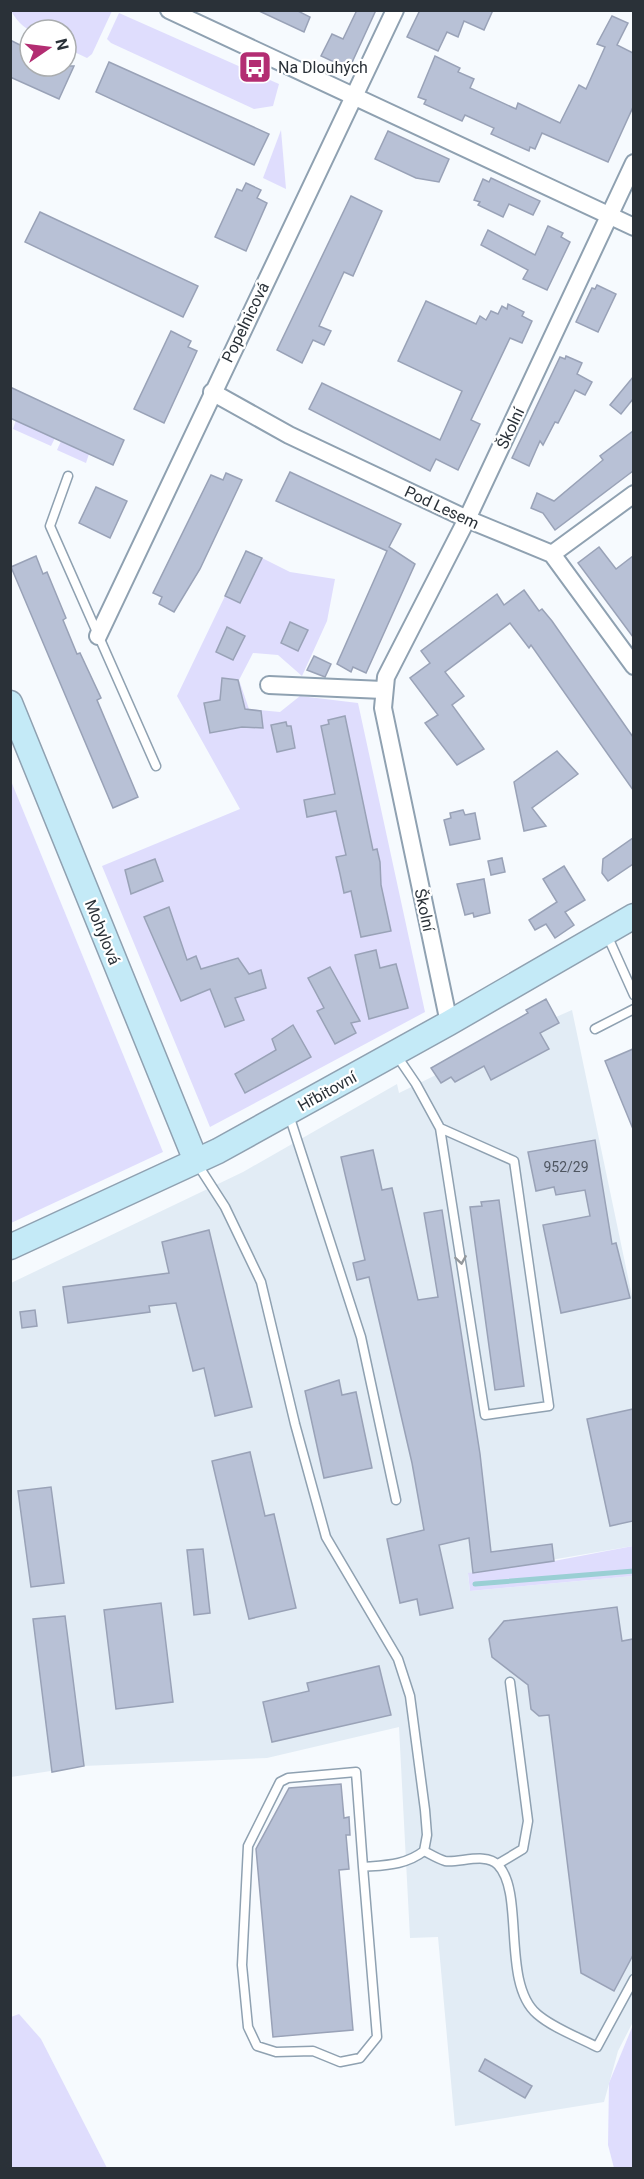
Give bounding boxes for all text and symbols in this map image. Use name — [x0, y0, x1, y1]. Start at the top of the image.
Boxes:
north arrow — [18, 18, 78, 78]
text: N — [51, 37, 73, 52]
bus stop icon: Na Dlouhých — [237, 49, 273, 85]
place label: Na Dlouhých — [278, 58, 368, 77]
street label: Popelnicová — [218, 279, 273, 365]
street label: Školní — [492, 403, 529, 452]
street label: Pod Lesem — [402, 482, 482, 533]
street label: Školní — [411, 887, 440, 934]
street label: Mohylová — [81, 897, 124, 968]
street label: Hřbitovní — [294, 1067, 361, 1115]
house number: 952/29 — [543, 1159, 589, 1175]
one-way arrow — [455, 1255, 467, 1264]

